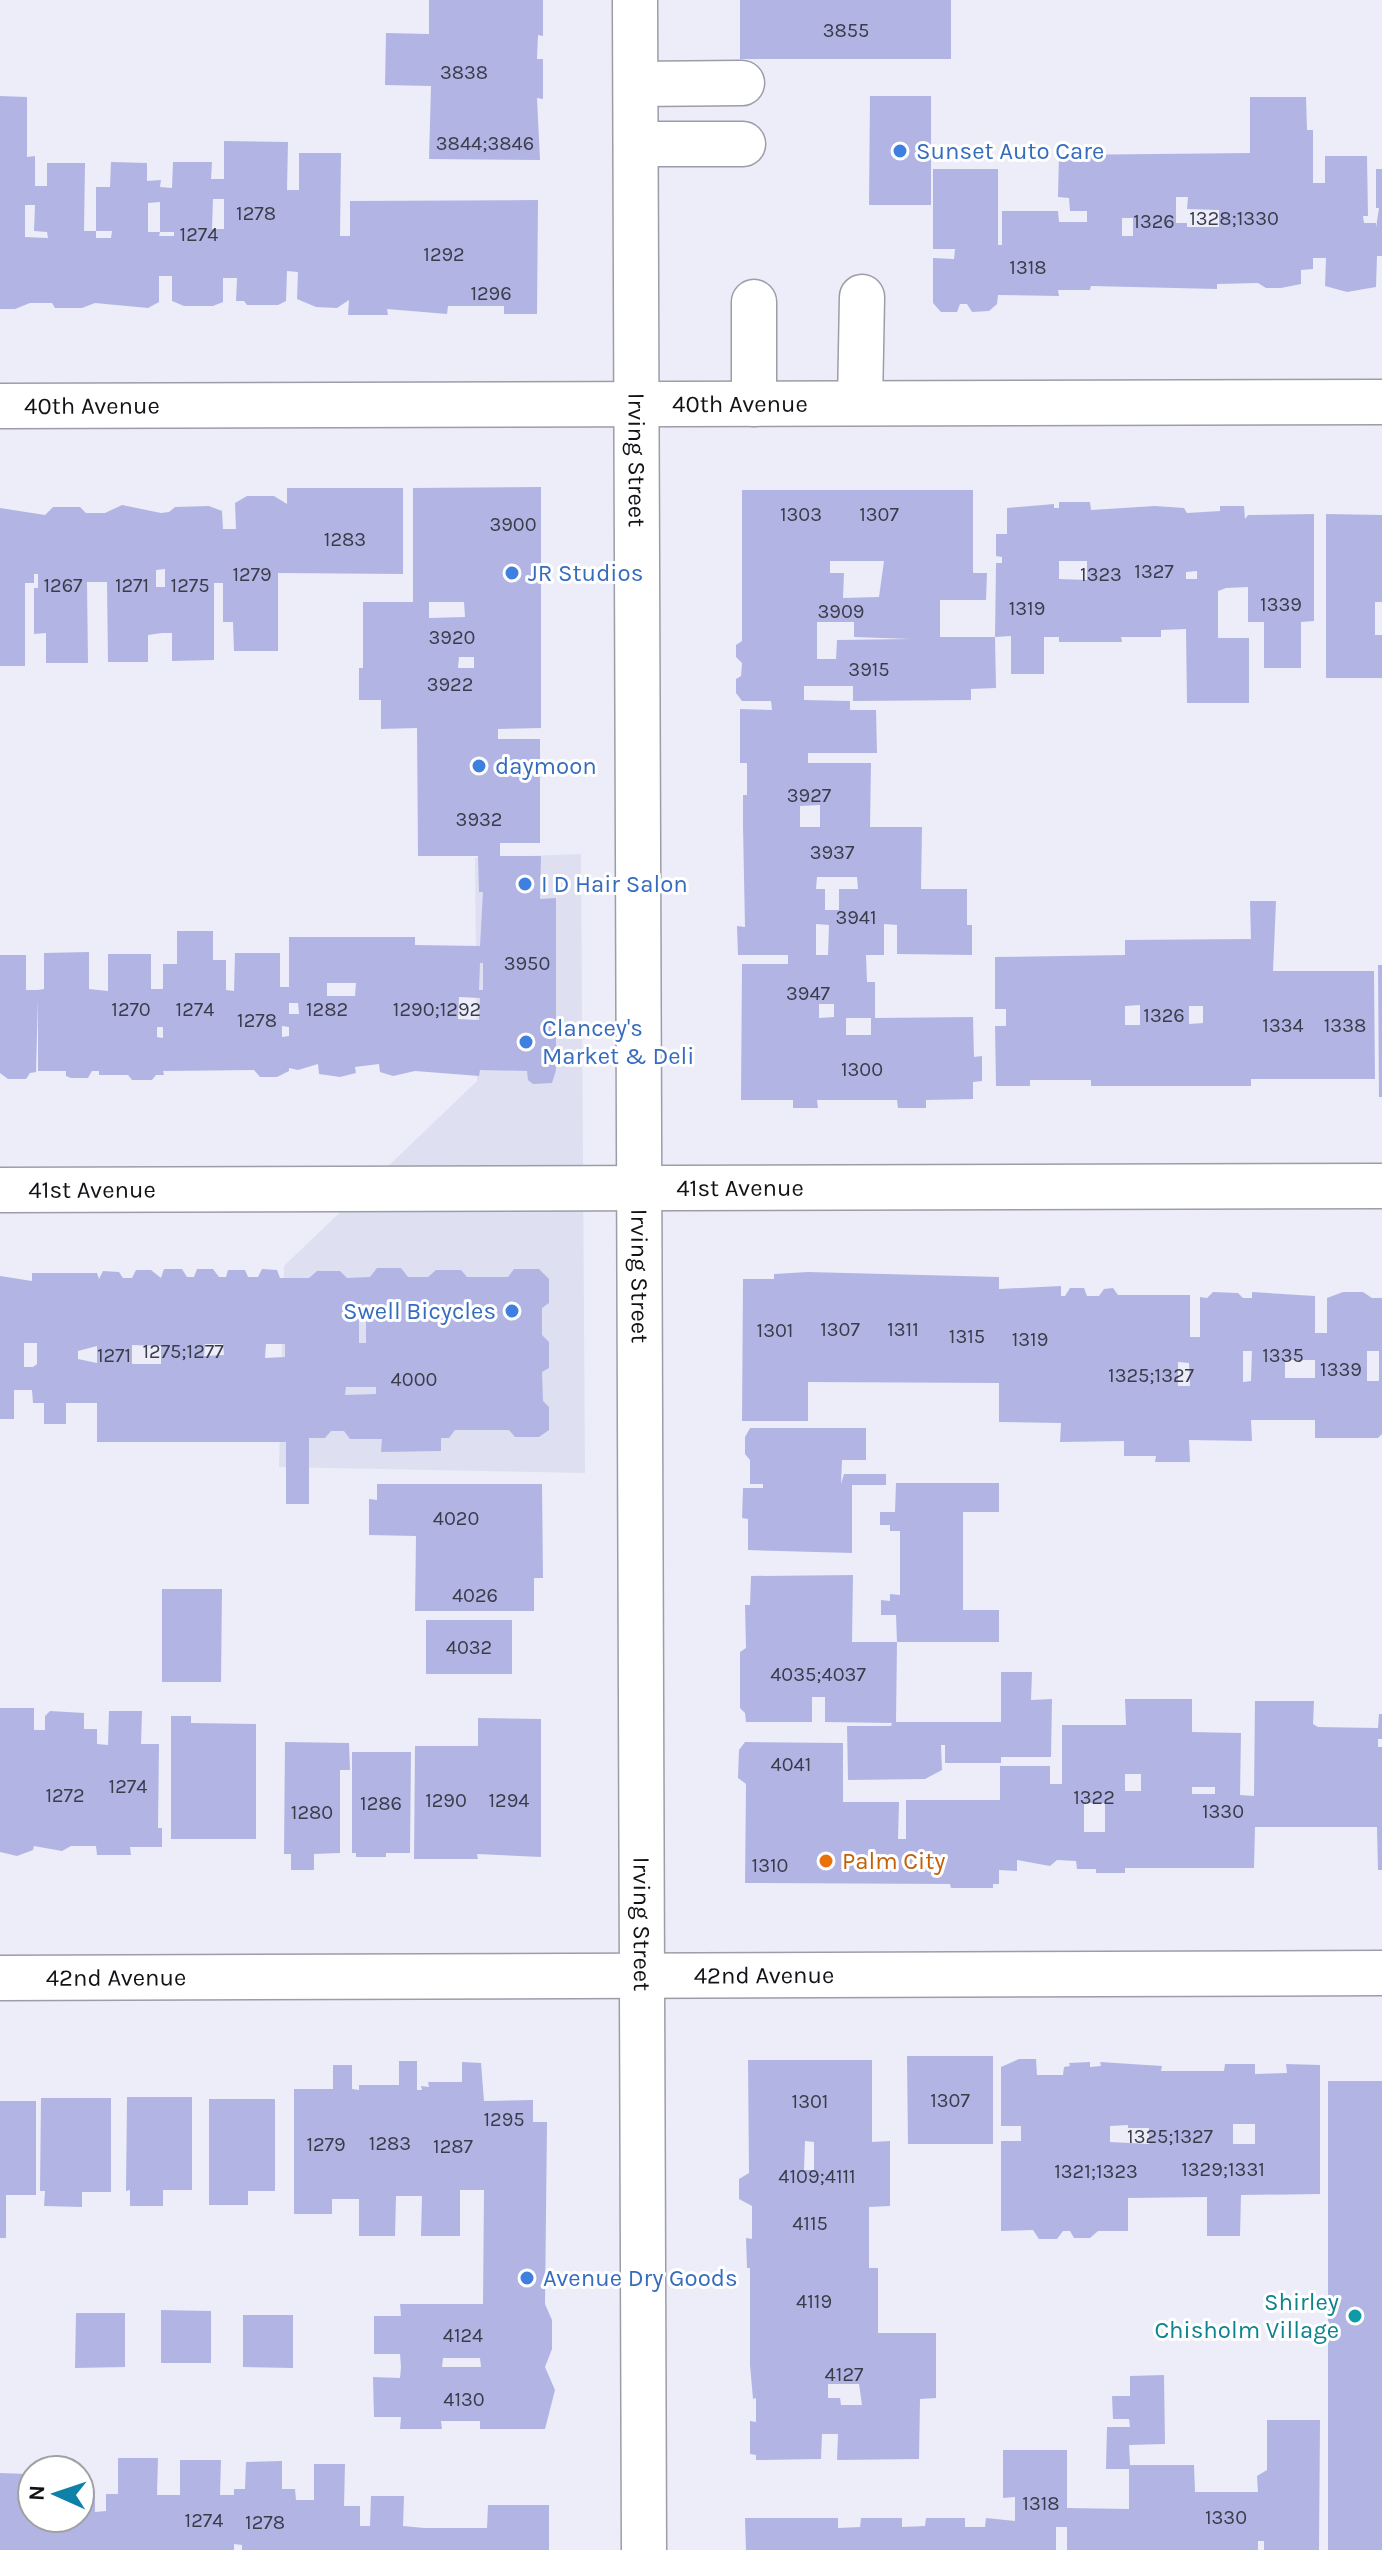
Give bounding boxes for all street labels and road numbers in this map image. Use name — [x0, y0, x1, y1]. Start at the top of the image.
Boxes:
street label: 40th Avenue — [672, 390, 808, 418]
street label: 40th Avenue — [24, 392, 160, 420]
street label: Irving Street — [622, 393, 651, 527]
street label: 41st Avenue — [676, 1174, 804, 1202]
street label: 41st Avenue — [28, 1176, 156, 1204]
street label: Irving Street — [625, 1209, 654, 1343]
street label: Irving Street — [628, 1857, 656, 1991]
street label: 42nd Avenue — [694, 1961, 834, 1989]
street label: 42nd Avenue — [46, 1963, 186, 1992]

